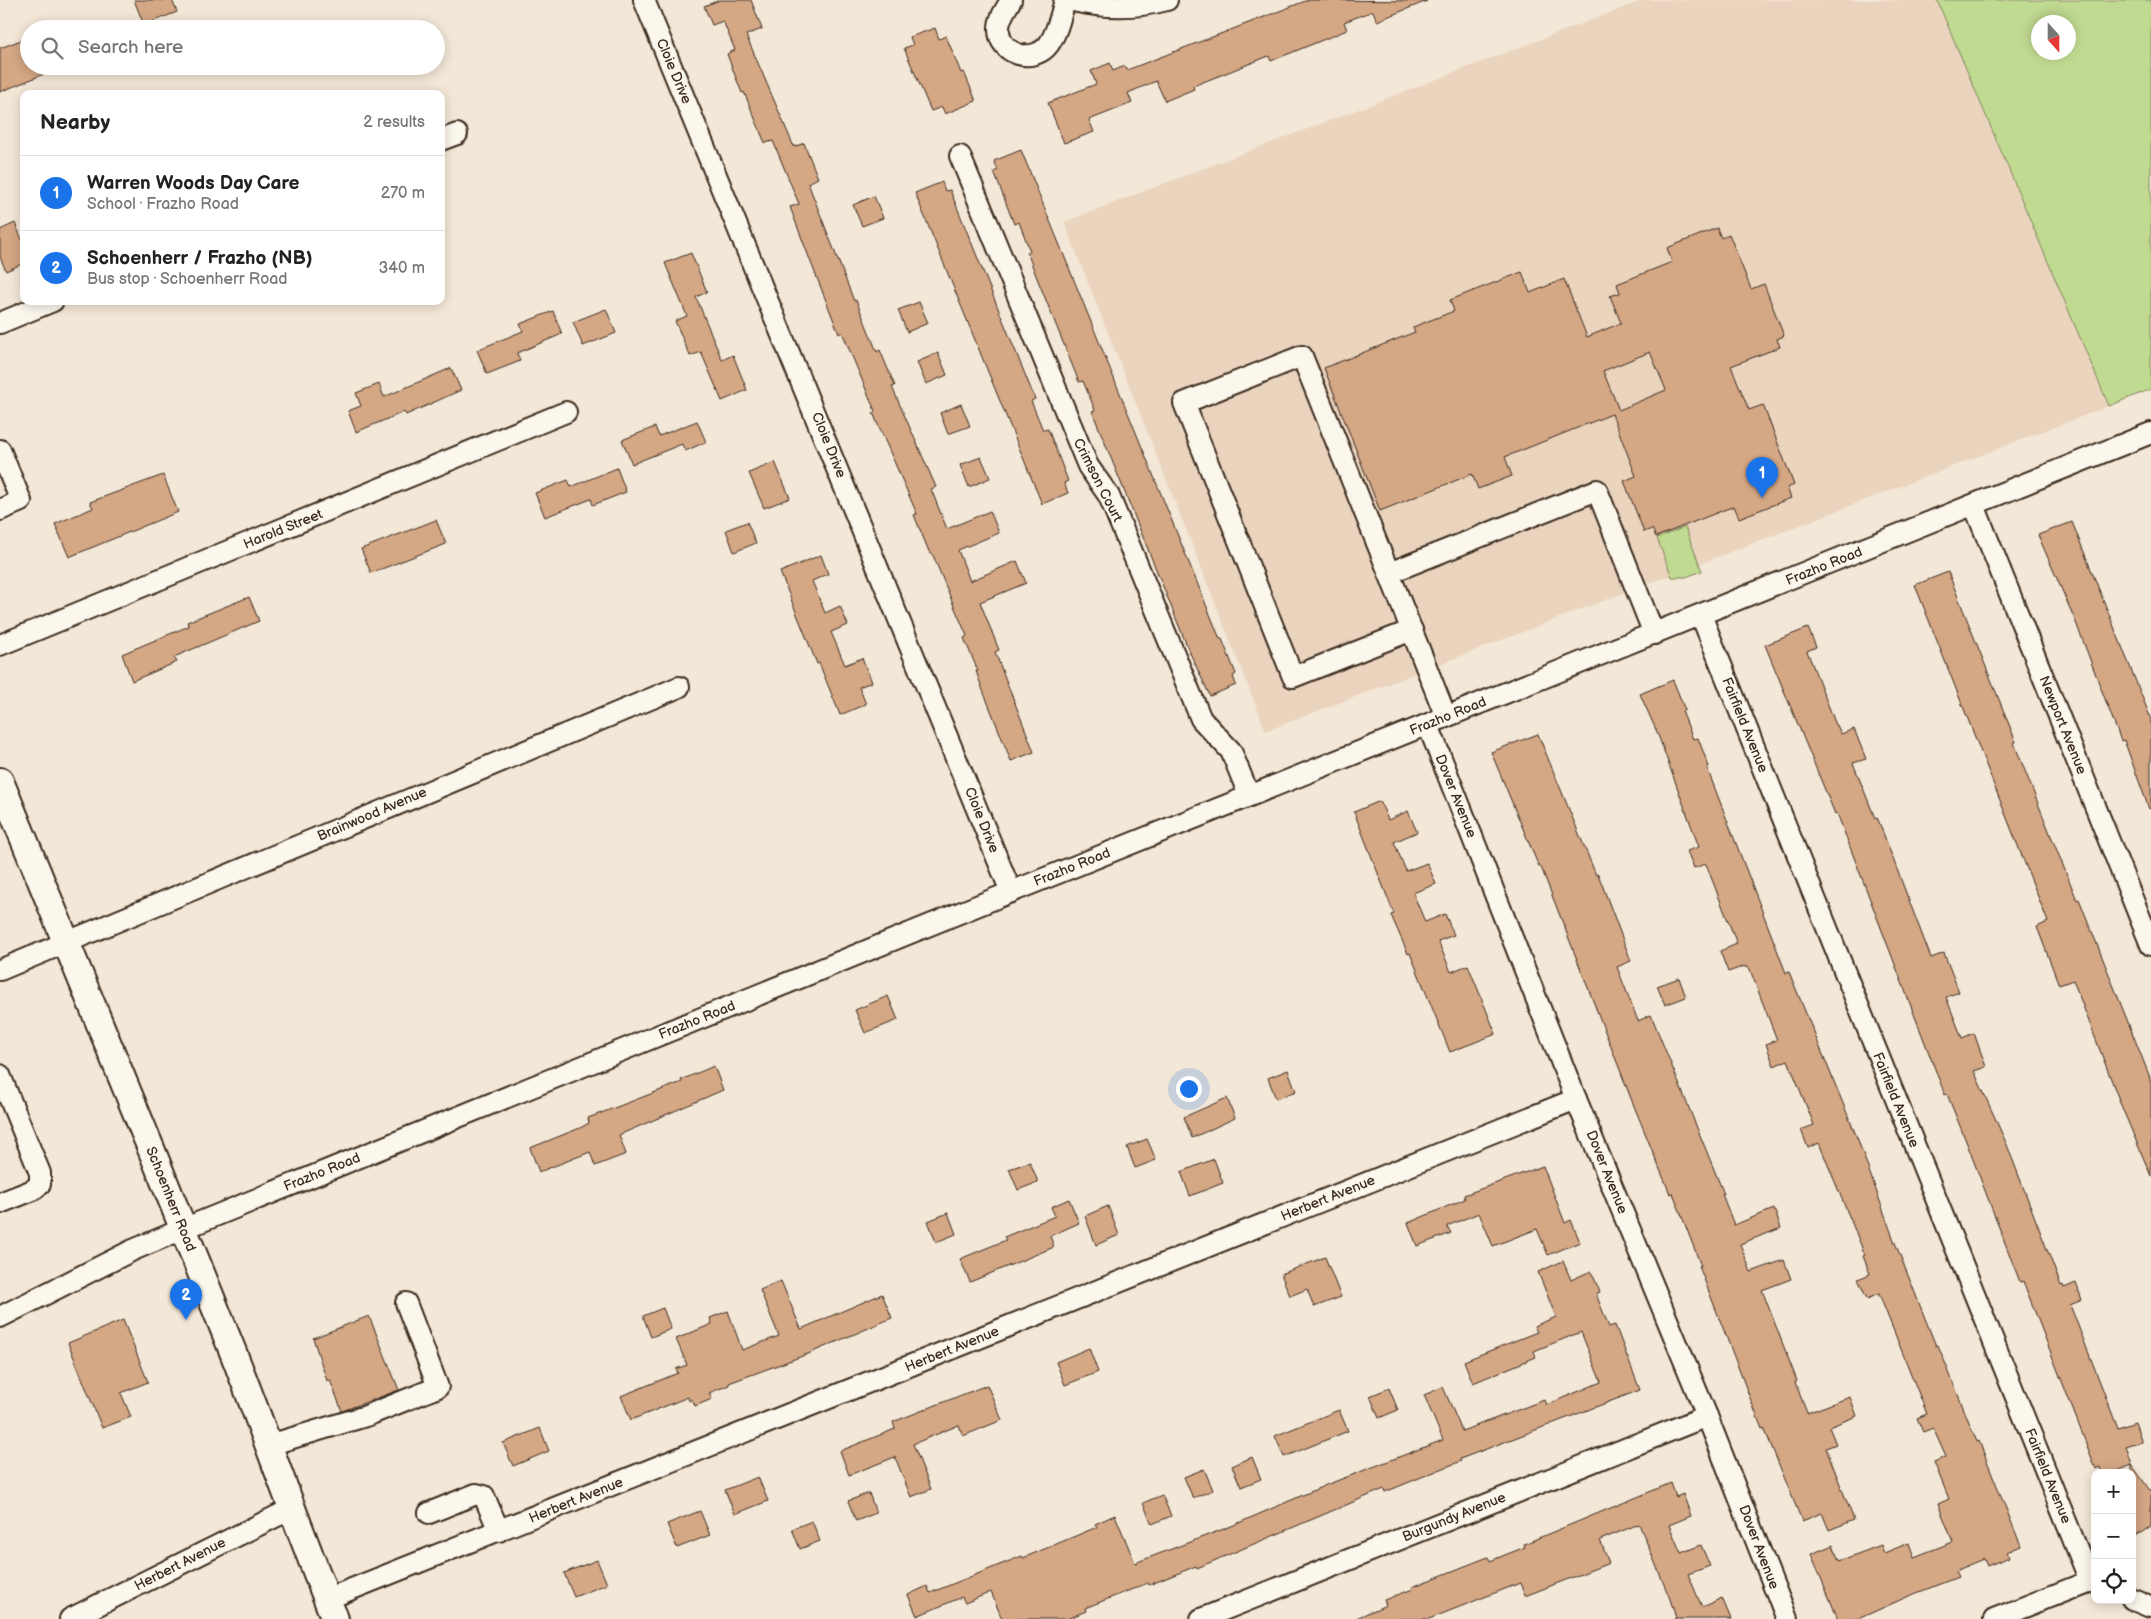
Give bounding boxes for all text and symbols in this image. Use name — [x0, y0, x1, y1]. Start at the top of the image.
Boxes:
north arrow — [2031, 15, 2076, 60]
search box — [20, 20, 445, 75]
icon: search — [38, 34, 66, 62]
text: Search here — [78, 36, 183, 59]
street label: Cloie Drive — [653, 36, 695, 106]
text: Nearby — [40, 110, 110, 135]
text: 2 results — [363, 113, 425, 132]
text: Warren Woods Day Care — [87, 172, 300, 195]
text: 1 — [53, 184, 59, 203]
text: 270 m — [381, 184, 425, 203]
text: School · Frazho Road — [87, 195, 239, 214]
text: Schoenherr / Frazho (NB) — [87, 247, 313, 270]
text: 2 — [51, 259, 61, 278]
text: 340 m — [378, 259, 425, 278]
text: Bus stop · Schoenherr Road — [87, 270, 287, 289]
street label: Cloie Drive — [808, 410, 850, 480]
street label: Crimson Court — [1070, 435, 1127, 525]
pin: 1 — [1746, 457, 1778, 498]
street label: Harold Street — [241, 505, 326, 553]
street label: Frazho Road — [1783, 543, 1865, 589]
street label: Newport Avenue — [2036, 673, 2090, 777]
street label: Fairfield Avenue — [1718, 675, 1772, 775]
street label: Frazho Road — [1407, 693, 1489, 739]
street label: Dover Avenue — [1432, 752, 1480, 840]
street label: Brainwood Avenue — [315, 783, 429, 845]
street label: Cloie Drive — [961, 785, 1003, 855]
street label: Frazho Road — [1031, 844, 1113, 890]
street label: Frazho Road — [656, 997, 738, 1043]
street label: Fairfield Avenue — [1869, 1050, 1923, 1150]
your location — [1176, 1076, 1202, 1102]
street label: Dover Avenue — [1583, 1128, 1631, 1216]
street label: Schoenherr Road — [142, 1144, 200, 1254]
street label: Frazho Road — [281, 1149, 363, 1195]
street label: Herbert Avenue — [1278, 1171, 1378, 1225]
pin: 2 — [170, 1279, 202, 1320]
street label: Herbert Avenue — [902, 1322, 1002, 1376]
street label: Fairfield Avenue — [2021, 1426, 2075, 1526]
map controls — [2091, 1469, 2136, 1604]
button: + — [2091, 1469, 2136, 1514]
street label: Herbert Avenue — [526, 1473, 626, 1527]
street label: Burgundy Avenue — [1400, 1488, 1508, 1546]
street label: Dover Avenue — [1735, 1503, 1783, 1591]
button: − — [2091, 1514, 2136, 1559]
street label: Herbert Avenue — [132, 1534, 228, 1594]
button: locate — [2091, 1559, 2136, 1604]

